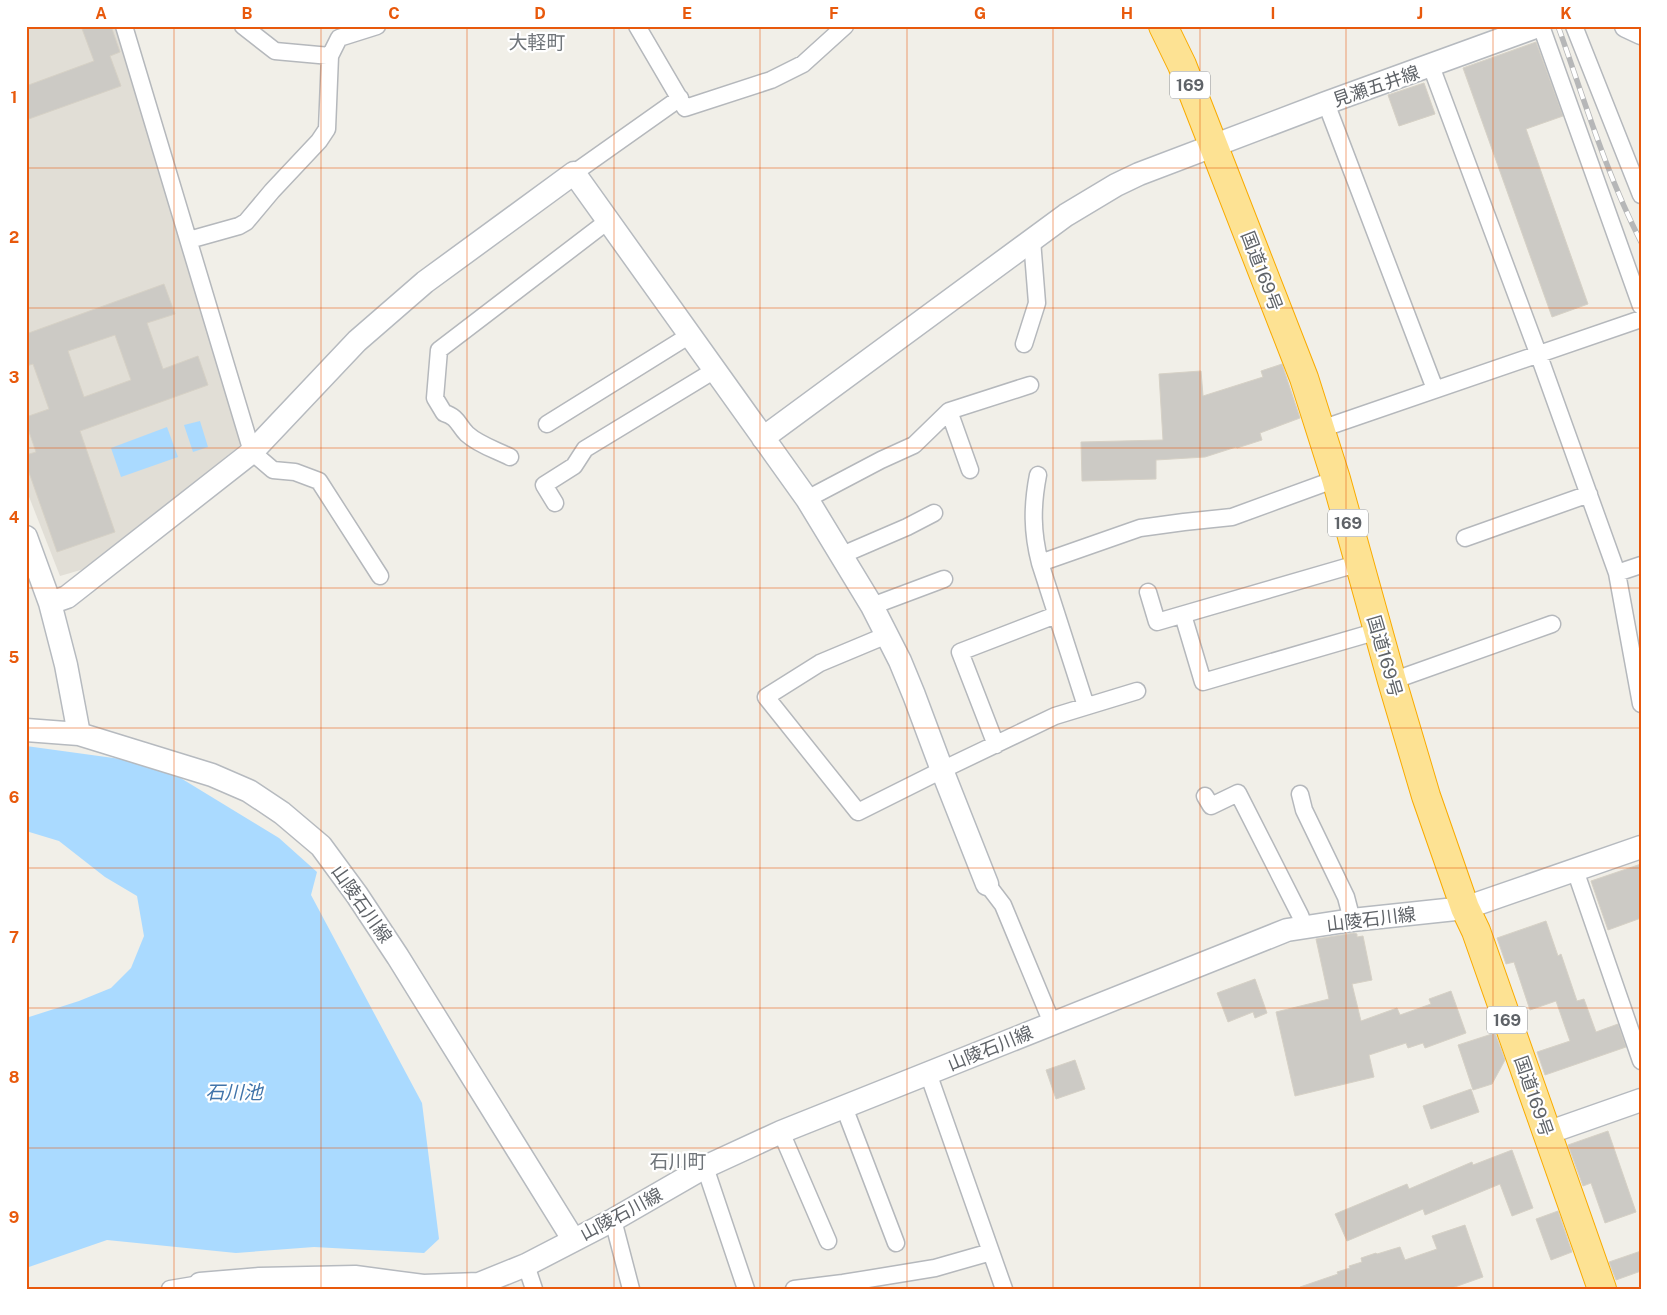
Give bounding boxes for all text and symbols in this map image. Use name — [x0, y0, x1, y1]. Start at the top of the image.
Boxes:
text: A — [95, 4, 107, 23]
text: B — [242, 4, 253, 23]
text: C — [388, 4, 400, 23]
text: D — [534, 4, 546, 23]
text: E — [682, 4, 692, 23]
text: F — [829, 4, 839, 23]
text: G — [974, 4, 986, 23]
text: H — [1121, 4, 1133, 23]
text: I — [1271, 4, 1275, 23]
text: J — [1417, 4, 1423, 23]
text: K — [1560, 4, 1572, 23]
district label: 大軽町 — [508, 31, 566, 53]
street label: 見瀬五井線 — [1330, 61, 1422, 111]
road number: 169 — [1170, 72, 1210, 98]
text: 1 — [11, 88, 17, 107]
text: 2 — [9, 228, 19, 247]
street label: 国道169号 — [1237, 228, 1287, 314]
text: 3 — [9, 368, 19, 387]
text: 4 — [9, 508, 20, 527]
road number: 169 — [1328, 509, 1368, 536]
street label: 国道169号 — [1363, 613, 1407, 699]
text: 5 — [9, 648, 20, 667]
text: 6 — [9, 788, 19, 807]
street label: 山陵石川線 — [328, 861, 396, 947]
street label: 山陵石川線 — [1325, 903, 1417, 935]
text: 7 — [9, 928, 19, 947]
road number: 169 — [1487, 1006, 1527, 1034]
street label: 山陵石川線 — [944, 1021, 1036, 1075]
street label: 国道169号 — [1510, 1053, 1558, 1139]
text: 8 — [9, 1068, 20, 1087]
water label: 石川池 — [205, 1081, 264, 1103]
district label: 石川町 — [649, 1150, 707, 1172]
street label: 山陵石川線 — [576, 1184, 666, 1244]
text: 9 — [9, 1208, 19, 1227]

